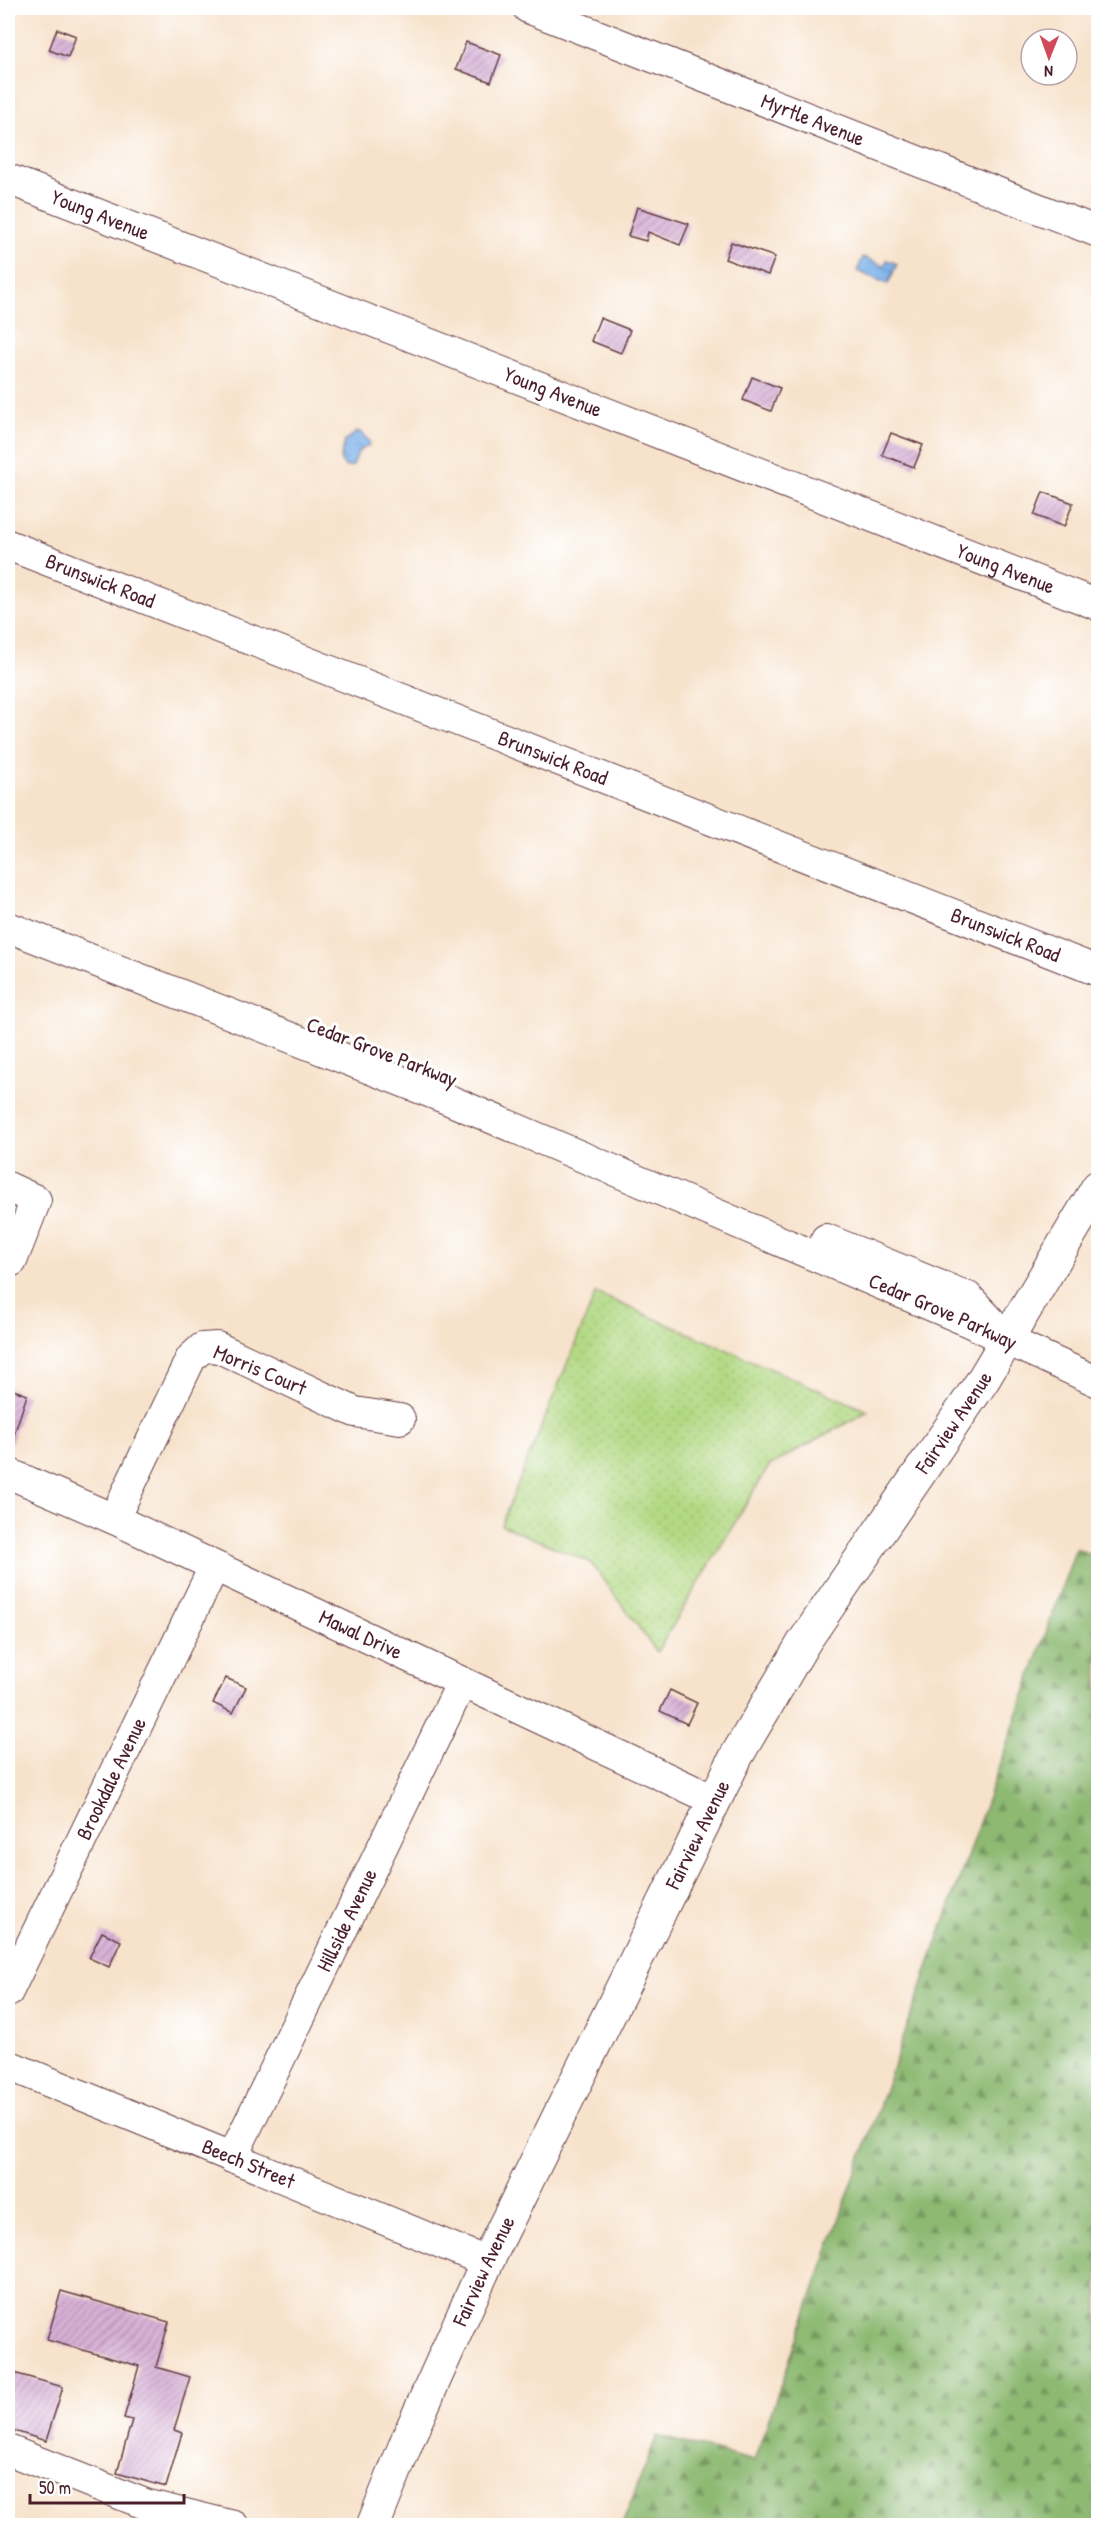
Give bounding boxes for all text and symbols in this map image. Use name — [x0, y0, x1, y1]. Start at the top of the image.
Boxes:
north arrow — [1019, 27, 1079, 87]
text: N — [1044, 61, 1053, 83]
street label: Myrtle Avenue — [757, 86, 869, 153]
street label: Young Avenue — [47, 182, 154, 247]
street label: Young Avenue — [500, 359, 606, 424]
street label: Young Avenue — [952, 536, 1059, 601]
street label: Brunswick Road — [41, 546, 159, 615]
street label: Brunswick Road — [494, 723, 612, 792]
street label: Brunswick Road — [947, 900, 1065, 969]
street label: Cedar Grove Parkway — [303, 1009, 462, 1094]
street label: Cedar Grove Parkway — [864, 1266, 1022, 1357]
street label: Morris Court — [209, 1337, 312, 1402]
street label: Fairview Avenue — [908, 1366, 999, 1480]
street label: Mawal Drive — [315, 1602, 407, 1666]
street label: Brookdale Avenue — [69, 1712, 153, 1845]
street label: Fairview Avenue — [658, 1775, 736, 1895]
street label: Hillside Avenue — [309, 1864, 384, 1976]
street label: Beech Street — [198, 2131, 300, 2196]
street label: Fairview Avenue — [445, 2211, 521, 2331]
scale bar — [30, 2467, 184, 2505]
text: 50 m — [39, 2475, 71, 2500]

